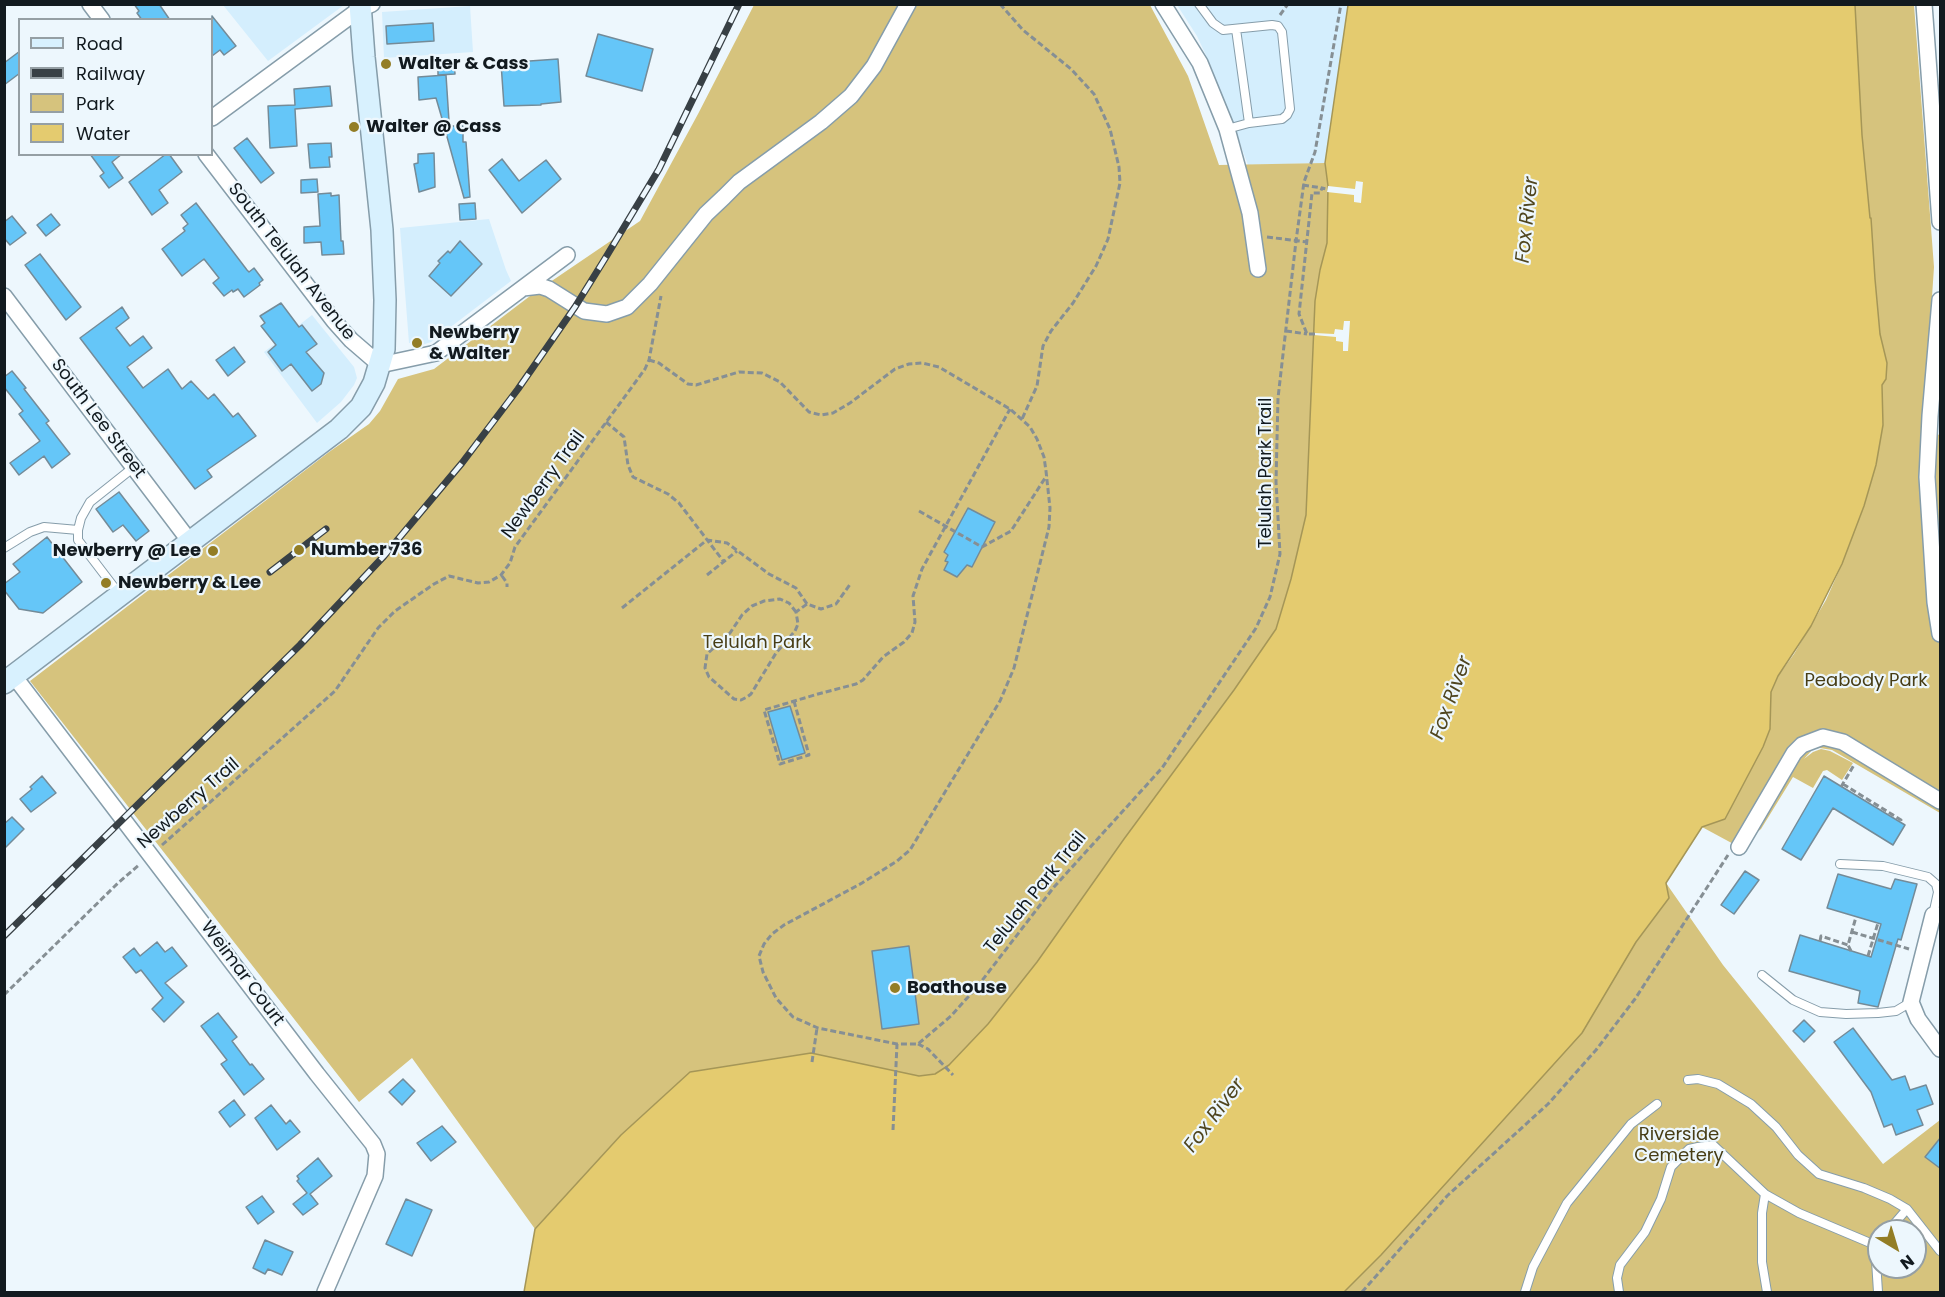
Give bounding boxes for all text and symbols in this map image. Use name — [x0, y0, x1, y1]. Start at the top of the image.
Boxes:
legend — [18, 18, 213, 156]
text: Road — [76, 31, 123, 56]
place label: Walter & Cass — [398, 53, 529, 75]
marker: Walter & Cass — [379, 57, 393, 71]
text: Railway — [76, 61, 145, 86]
text: Park — [76, 91, 115, 116]
place label: Walter @ Cass — [366, 116, 502, 138]
marker: Walter @ Cass — [347, 120, 361, 134]
text: Water — [76, 121, 130, 146]
water label: Fox River — [1512, 176, 1544, 264]
street label: South Telulah Avenue — [223, 179, 359, 345]
place label: Newberry & Walter — [429, 322, 519, 364]
marker: Newberry & Walter — [410, 336, 424, 350]
street label: South Lee Street — [46, 355, 150, 483]
street label: Telulah Park Trail — [1255, 398, 1277, 548]
street label: Newberry Trail — [498, 427, 590, 543]
place label: Number 736 — [311, 539, 423, 561]
place label: Newberry @ Lee — [53, 540, 201, 562]
marker: Number 736 — [292, 543, 306, 557]
marker: Newberry @ Lee — [206, 544, 220, 558]
place label: Newberry & Lee — [118, 572, 261, 594]
marker: Newberry & Lee — [99, 576, 113, 590]
park label: Telulah Park — [703, 632, 811, 654]
water label: Fox River — [1426, 653, 1478, 743]
park label: Peabody Park — [1804, 670, 1928, 692]
street label: Newberry Trail — [134, 754, 244, 854]
street label: Telulah Park Trail — [980, 828, 1092, 958]
street label: Weimar Court — [196, 917, 288, 1031]
place label: Boathouse — [907, 977, 1007, 999]
marker: Boathouse — [888, 981, 902, 995]
water label: Fox River — [1179, 1074, 1251, 1158]
park label: Riverside Cemetery — [1634, 1124, 1724, 1166]
north arrow — [1867, 1219, 1927, 1279]
text: N — [1895, 1249, 1919, 1275]

